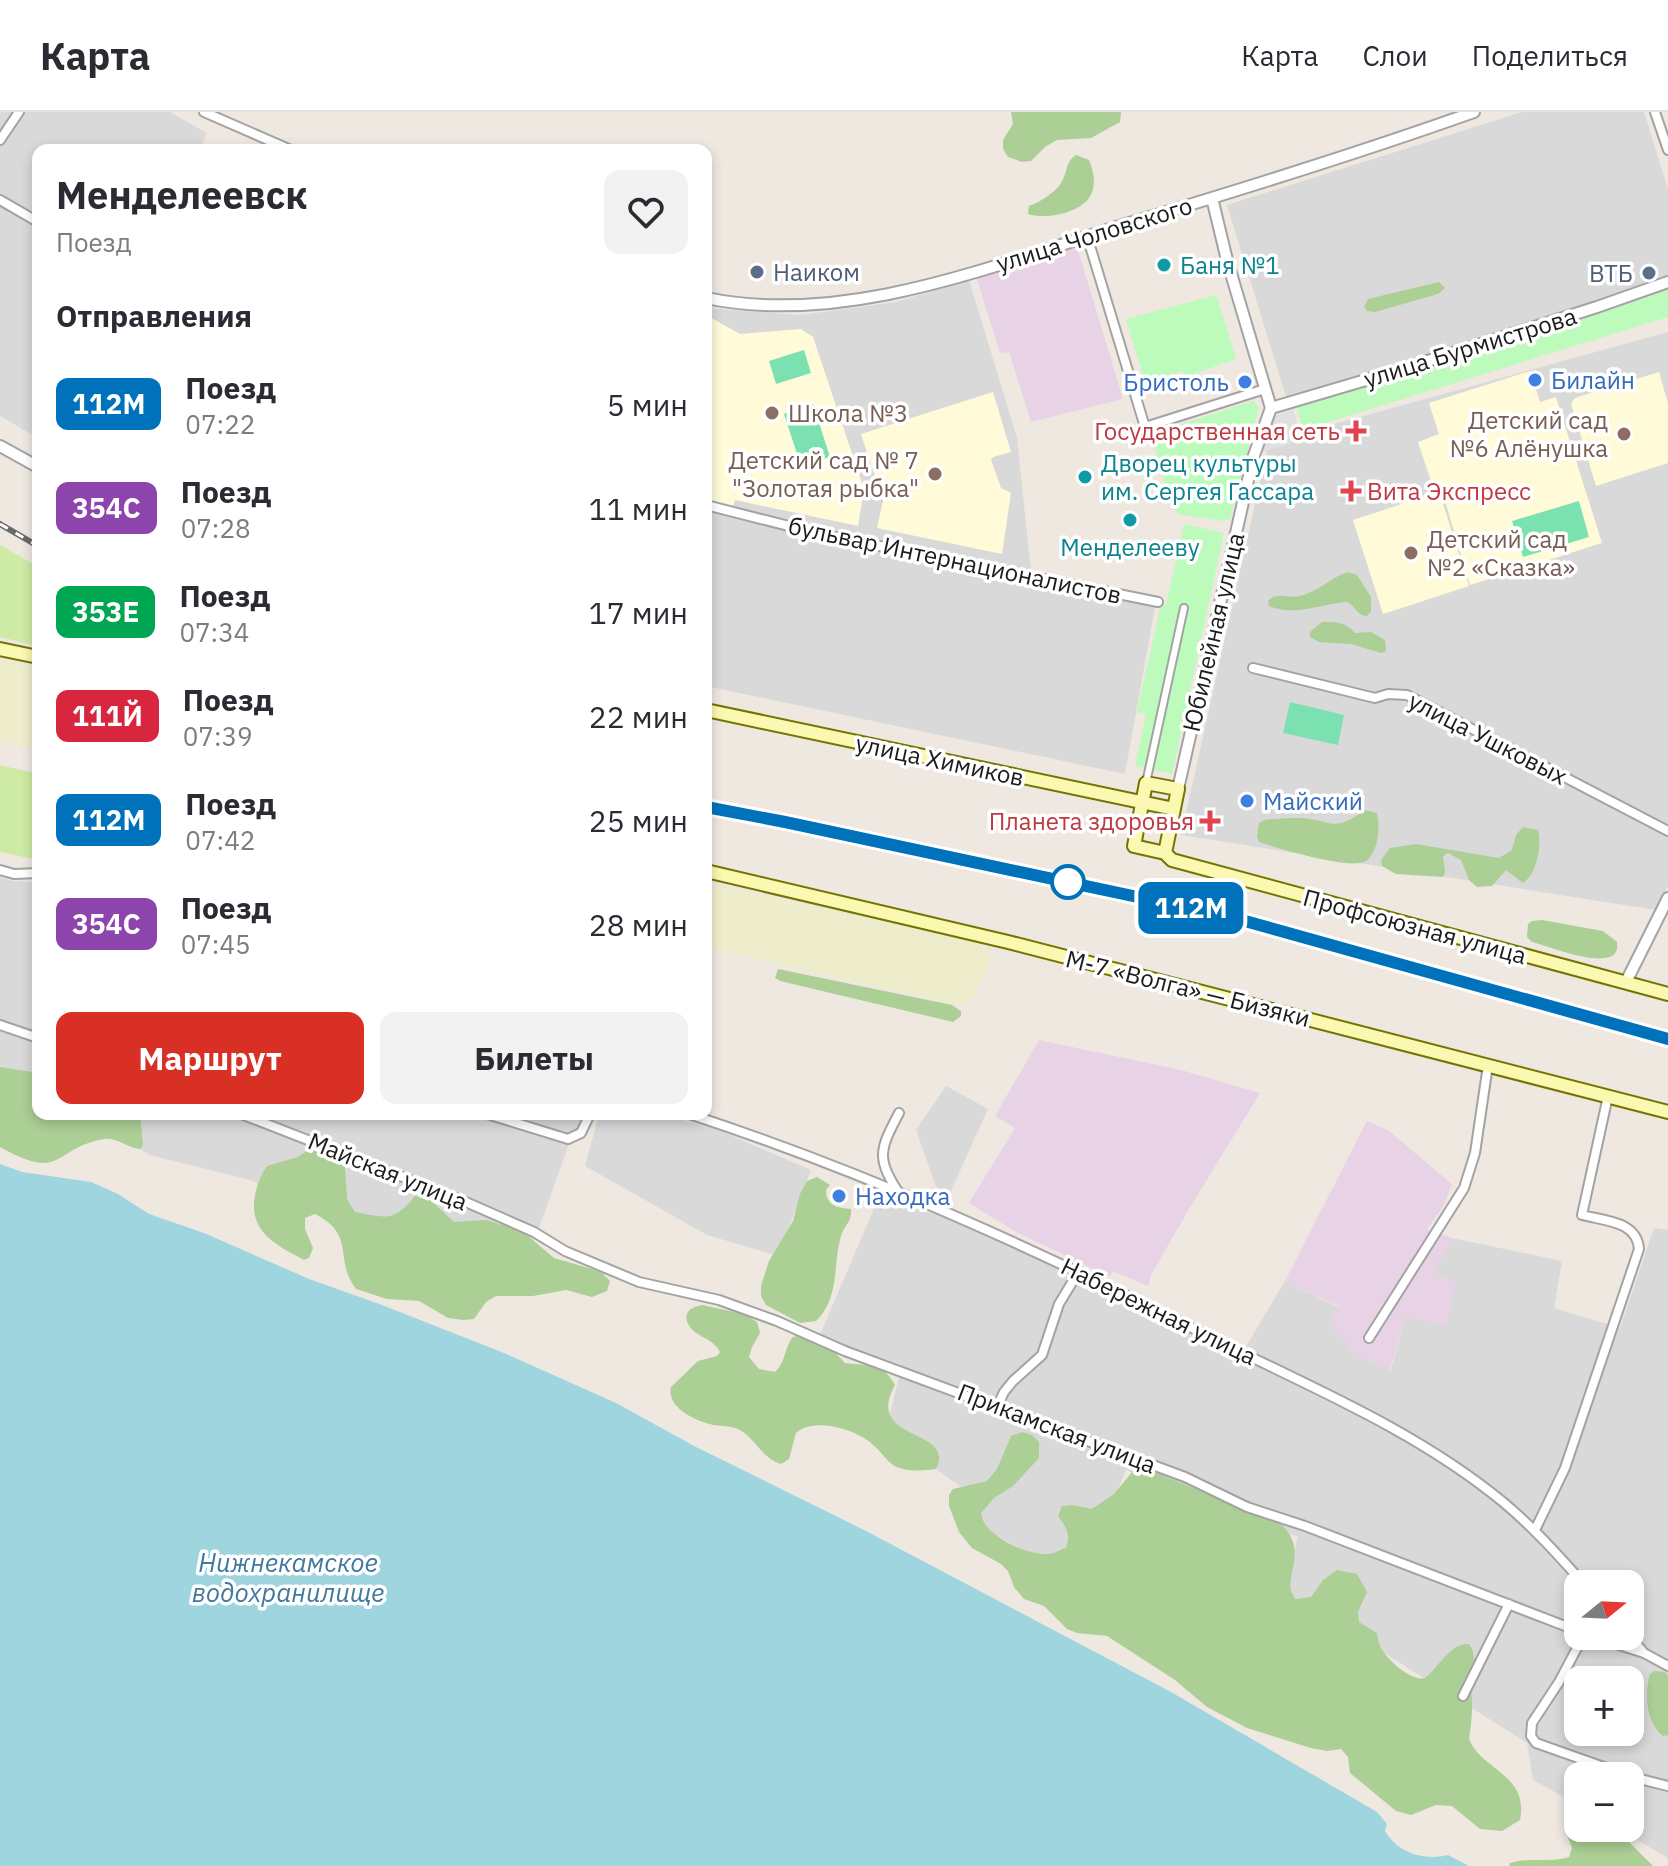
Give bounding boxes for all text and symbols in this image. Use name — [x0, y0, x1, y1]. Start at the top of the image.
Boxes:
text: Карта — [40, 31, 150, 80]
text: Карта — [1241, 37, 1318, 74]
text: Слои — [1362, 37, 1428, 74]
text: Поделиться — [1472, 37, 1628, 74]
text: Менделеевск — [56, 170, 308, 219]
button: heart — [604, 170, 688, 254]
street label: улица Чоловского — [992, 189, 1196, 279]
text: Поезд — [56, 225, 131, 259]
place label: Баня №1 — [1180, 249, 1280, 281]
place label: Наиком — [773, 256, 860, 288]
marker: Баня №1 — [1155, 256, 1173, 274]
place label: ВТБ — [1589, 257, 1633, 289]
marker: Наиком — [748, 263, 766, 281]
marker: ВТБ — [1640, 264, 1658, 282]
text: Отправления — [56, 296, 252, 335]
street label: улица Бурмистрова — [1360, 299, 1580, 395]
place label: Билайн — [1551, 364, 1635, 396]
place label: Бристоль — [1123, 366, 1229, 398]
text: Поезд — [185, 368, 276, 407]
marker: Билайн — [1526, 371, 1544, 389]
marker: Бристоль — [1236, 373, 1254, 391]
text: 112М — [72, 385, 145, 422]
text: 5 мин — [607, 385, 688, 424]
place label: Школа №3 — [788, 397, 908, 429]
marker: Школа №3 — [763, 404, 781, 422]
place label: Детский сад №6 Алёнушка — [1450, 404, 1608, 464]
text: 07:22 — [185, 407, 255, 441]
place label: Государственная сеть — [1094, 415, 1340, 447]
marker: Государственная сеть — [1347, 422, 1365, 440]
marker: Детский сад №6 Алёнушка — [1615, 425, 1633, 443]
place label: Детский сад № 7 "Золотая рыбка" — [729, 444, 919, 504]
place label: Дворец культуры им. Сергея Гассара — [1101, 447, 1314, 507]
marker: Детский сад № 7 "Золотая рыбка" — [926, 465, 944, 483]
marker: Дворец культуры им. Сергея Гассара — [1076, 468, 1094, 486]
text: Поезд — [181, 472, 271, 511]
place label: Вита Экспресс — [1367, 475, 1531, 507]
marker: Вита Экспресс — [1342, 482, 1360, 500]
text: 354С — [72, 489, 141, 526]
text: 11 мин — [589, 489, 688, 528]
street label: бульвар Интернационалистов — [786, 509, 1124, 611]
text: 07:28 — [181, 511, 251, 545]
marker: Менделееву — [1121, 511, 1139, 529]
place label: Детский сад №2 «Сказка» — [1427, 523, 1575, 583]
street label: Юбилейная улица — [1175, 529, 1252, 735]
place label: Менделееву — [1060, 531, 1200, 563]
marker: Детский сад №2 «Сказка» — [1402, 544, 1420, 562]
text: Поезд — [179, 576, 270, 615]
text: 353Е — [72, 593, 139, 630]
text: 17 мин — [589, 593, 688, 632]
text: 07:34 — [179, 615, 249, 649]
text: Поезд — [183, 680, 273, 719]
street label: улица Ушковых — [1403, 684, 1573, 792]
text: 111Й — [72, 697, 143, 734]
text: 22 мин — [589, 697, 688, 736]
text: 07:39 — [183, 719, 253, 753]
street label: улица Химиков — [853, 727, 1027, 793]
text: Поезд — [185, 784, 276, 823]
place label: Майский — [1263, 785, 1363, 817]
marker: Майский — [1238, 792, 1256, 810]
text: 112М — [72, 801, 145, 838]
text: 25 мин — [589, 801, 688, 840]
place label: Планета здоровья — [989, 805, 1194, 837]
marker: Планета здоровья — [1201, 812, 1219, 830]
text: 07:42 — [185, 823, 255, 857]
unlabelled marker — [1051, 865, 1085, 899]
street label: Профсоюзная улица — [1300, 881, 1530, 971]
line badge: 112М — [1135, 882, 1247, 934]
text: Поезд — [181, 888, 271, 927]
text: 112М — [1154, 889, 1228, 926]
text: 354С — [72, 905, 141, 942]
text: 28 мин — [589, 905, 688, 944]
text: 07:45 — [181, 927, 251, 961]
street label: М-7 «Волга» — Бизяки — [1062, 942, 1314, 1034]
button: Маршрут — [56, 1012, 364, 1104]
button: Билеты — [380, 1012, 688, 1104]
street label: Майская улица — [304, 1124, 473, 1218]
place label: Находка — [855, 1180, 950, 1212]
marker: Находка — [830, 1187, 848, 1205]
street label: Набережная улица — [1056, 1250, 1262, 1372]
street label: Прикамская улица — [953, 1375, 1161, 1481]
water label: Нижнекамское водохранилище — [192, 1545, 384, 1609]
north arrow — [1564, 1570, 1644, 1650]
map controls — [1564, 1570, 1644, 1842]
button: + — [1564, 1666, 1644, 1746]
button: − — [1564, 1762, 1644, 1842]

